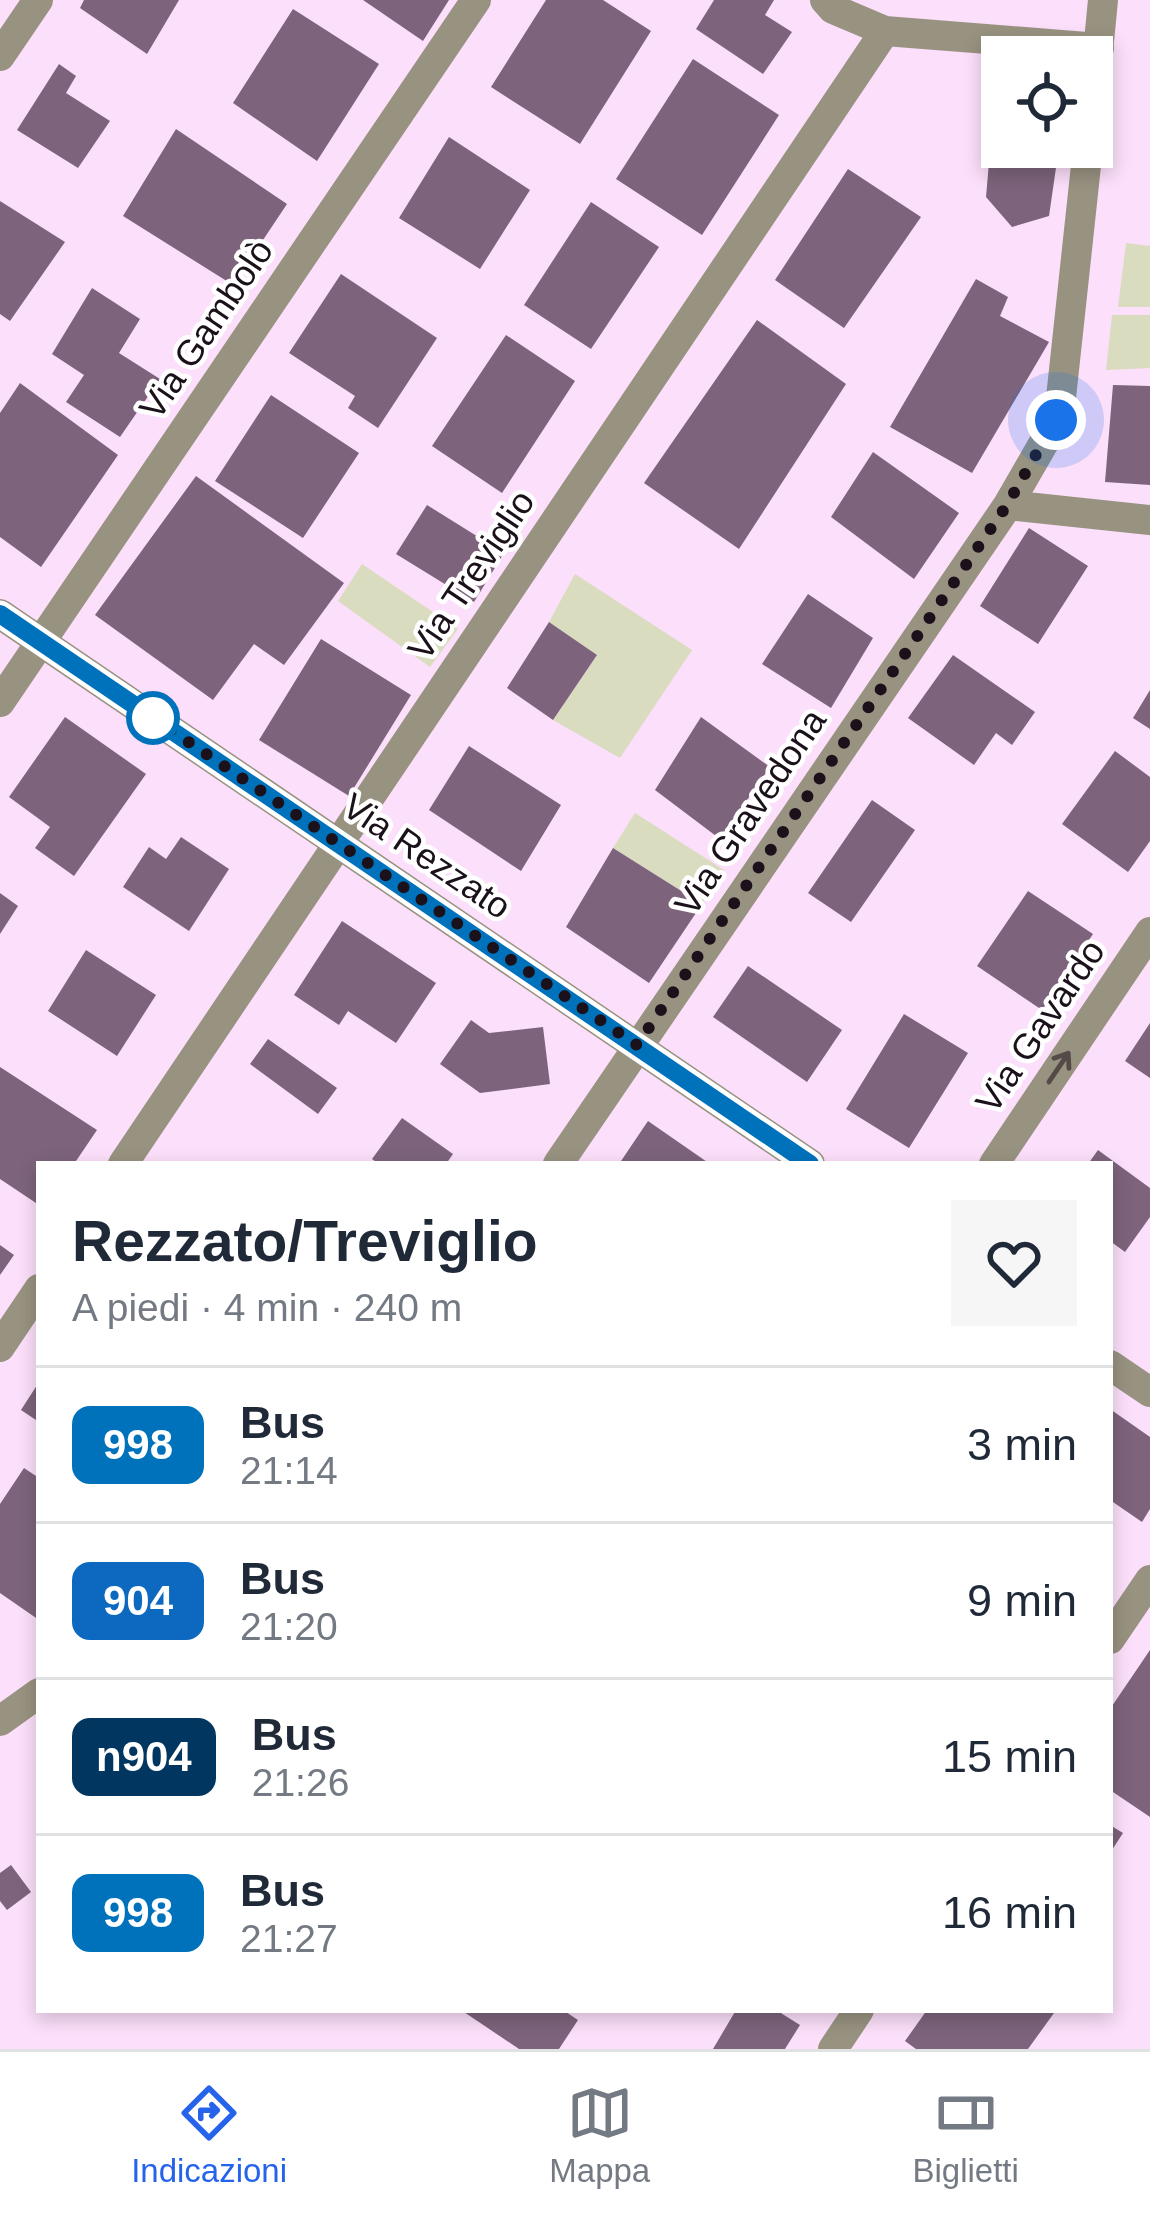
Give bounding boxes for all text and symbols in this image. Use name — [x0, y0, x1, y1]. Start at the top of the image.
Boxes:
map controls — [981, 36, 1113, 168]
button: locate — [981, 36, 1113, 168]
street label: Via Gambolò — [131, 232, 281, 426]
your location — [1026, 390, 1086, 450]
street label: Via Treviglio — [399, 483, 543, 667]
unlabelled marker — [128, 693, 178, 743]
street label: Via Gravedona — [666, 700, 835, 923]
street label: Via Rezzato — [335, 785, 519, 927]
street label: Via Gavardo — [967, 932, 1113, 1120]
one-way arrow — [1047, 1050, 1072, 1084]
button: heart — [951, 1200, 1077, 1326]
text: Rezzato/Treviglio — [72, 1209, 538, 1273]
text: A piedi · 4 min · 240 m — [72, 1286, 462, 1329]
text: Bus — [240, 1397, 325, 1448]
text: 3 min — [967, 1419, 1077, 1470]
text: 998 — [103, 1421, 173, 1468]
text: 21:14 — [240, 1449, 338, 1492]
text: Bus — [240, 1553, 325, 1604]
text: 9 min — [967, 1575, 1077, 1626]
text: 904 — [103, 1577, 173, 1624]
text: 21:20 — [240, 1605, 338, 1648]
text: Bus — [252, 1709, 337, 1760]
text: 15 min — [942, 1731, 1077, 1782]
text: n904 — [96, 1733, 192, 1780]
text: 21:26 — [252, 1761, 349, 1804]
text: Bus — [240, 1865, 325, 1916]
text: 16 min — [942, 1887, 1077, 1938]
text: 998 — [103, 1889, 173, 1936]
text: 21:27 — [240, 1917, 338, 1960]
tab: Indicazioni — [131, 2080, 287, 2190]
tab: Mappa — [549, 2080, 650, 2190]
tab: Biglietti — [912, 2080, 1019, 2190]

